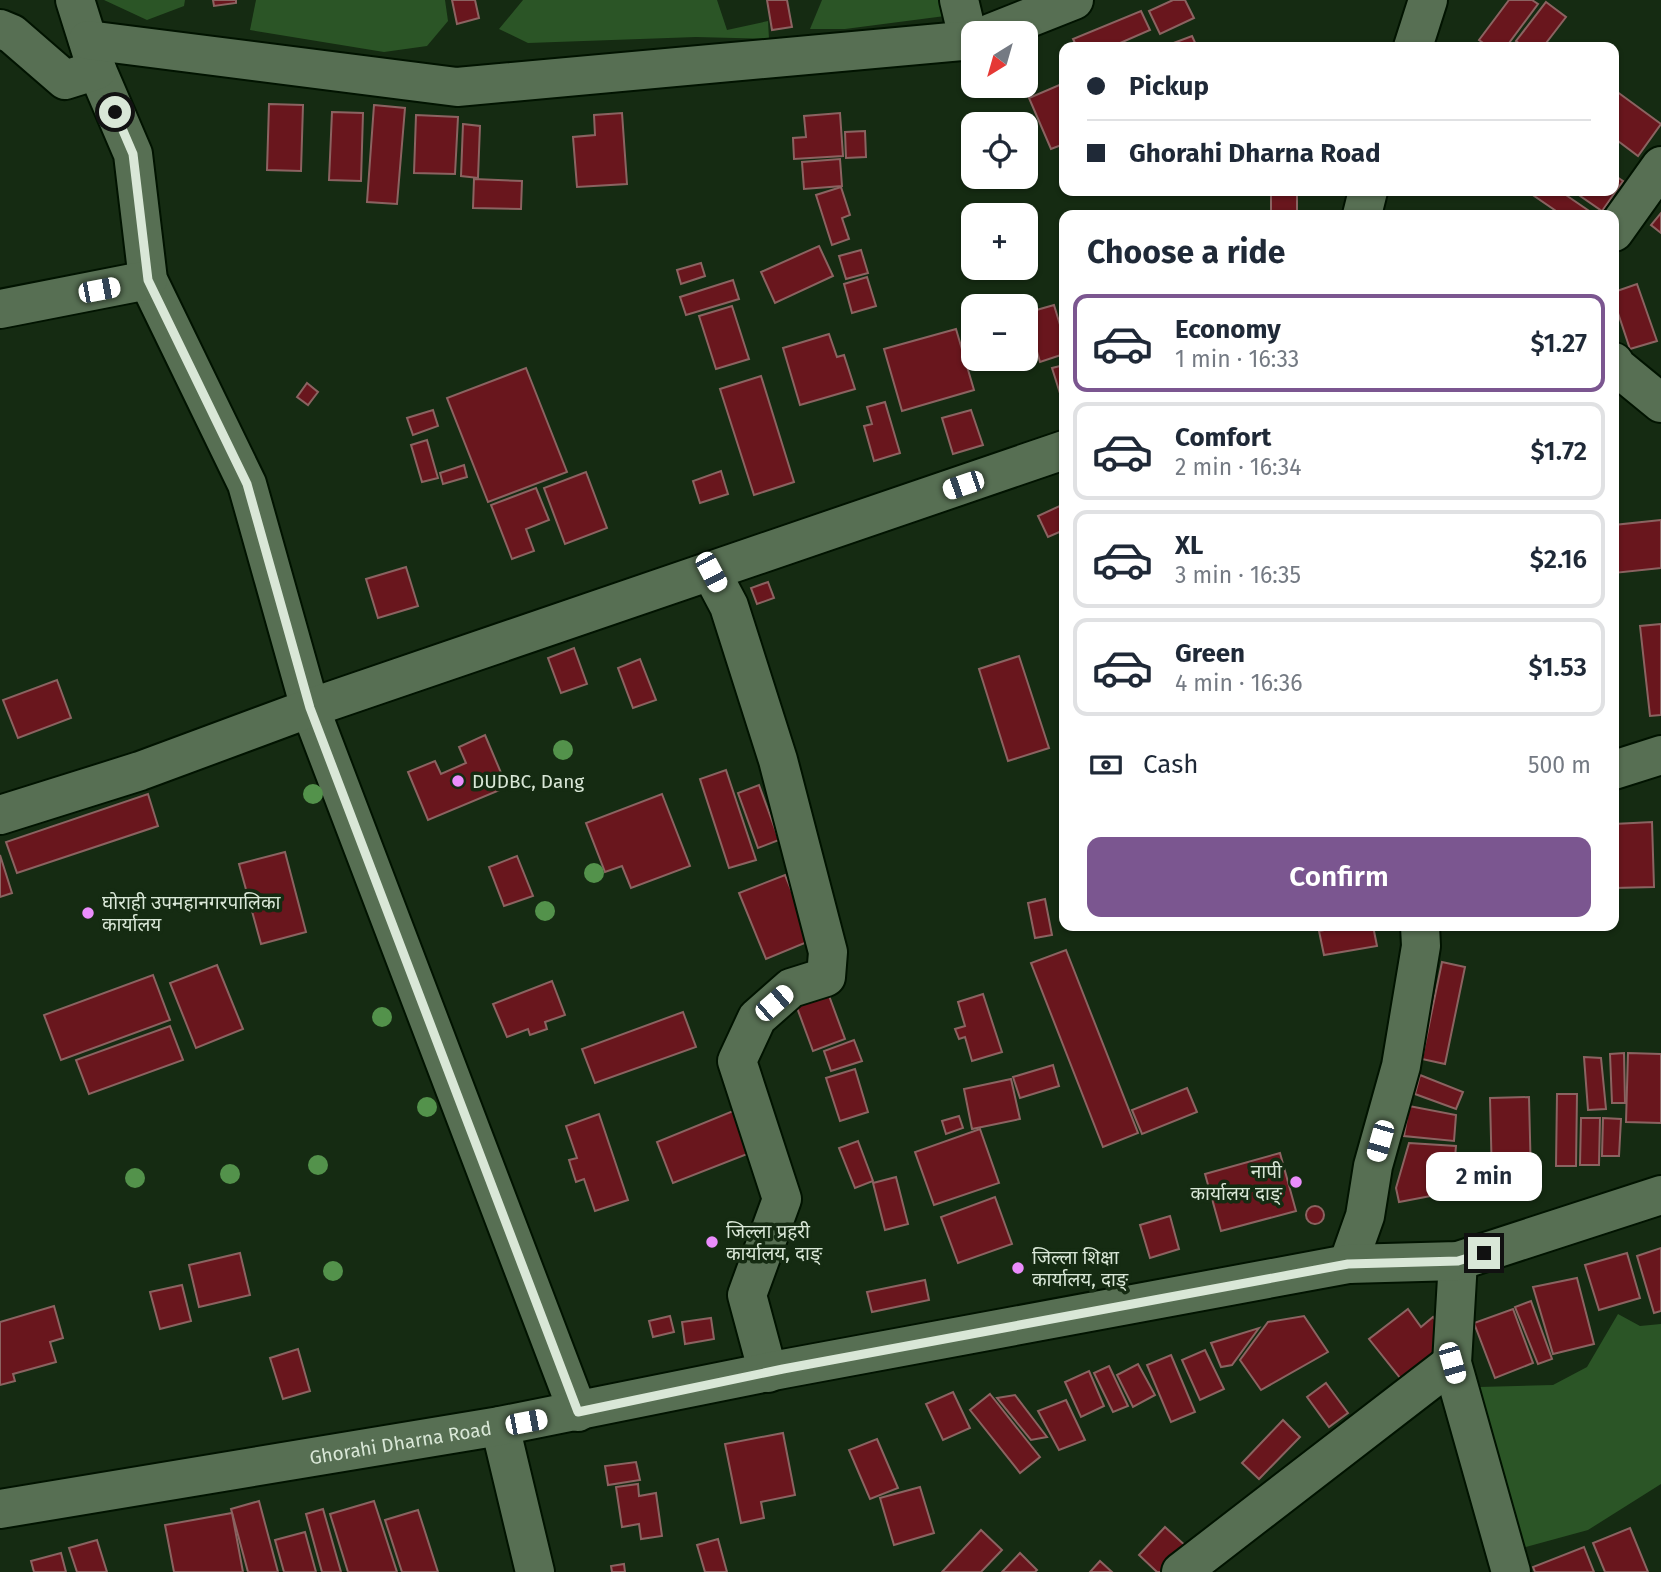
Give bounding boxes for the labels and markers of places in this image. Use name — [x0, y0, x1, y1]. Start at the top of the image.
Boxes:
place label: DUDBC, Dang — [472, 770, 584, 793]
marker: DUDBC, Dang — [450, 773, 466, 789]
place label: घोराही उपमहानगरपालिका कार्यालय — [102, 891, 282, 936]
marker: घोराही उपमहानगरपालिका कार्यालय — [80, 905, 96, 921]
place label: नापी कार्यालय दाङ् — [1190, 1160, 1283, 1205]
marker: नापी कार्यालय दाङ् — [1288, 1174, 1304, 1190]
place label: जिल्ला प्रहरी कार्यालय, दाङ् — [726, 1220, 823, 1265]
marker: जिल्ला प्रहरी कार्यालय, दाङ् — [704, 1234, 720, 1250]
place label: जिल्ला शिक्षा कार्यालय, दाङ् — [1032, 1246, 1129, 1291]
marker: जिल्ला शिक्षा कार्यालय, दाङ् — [1010, 1260, 1026, 1276]

